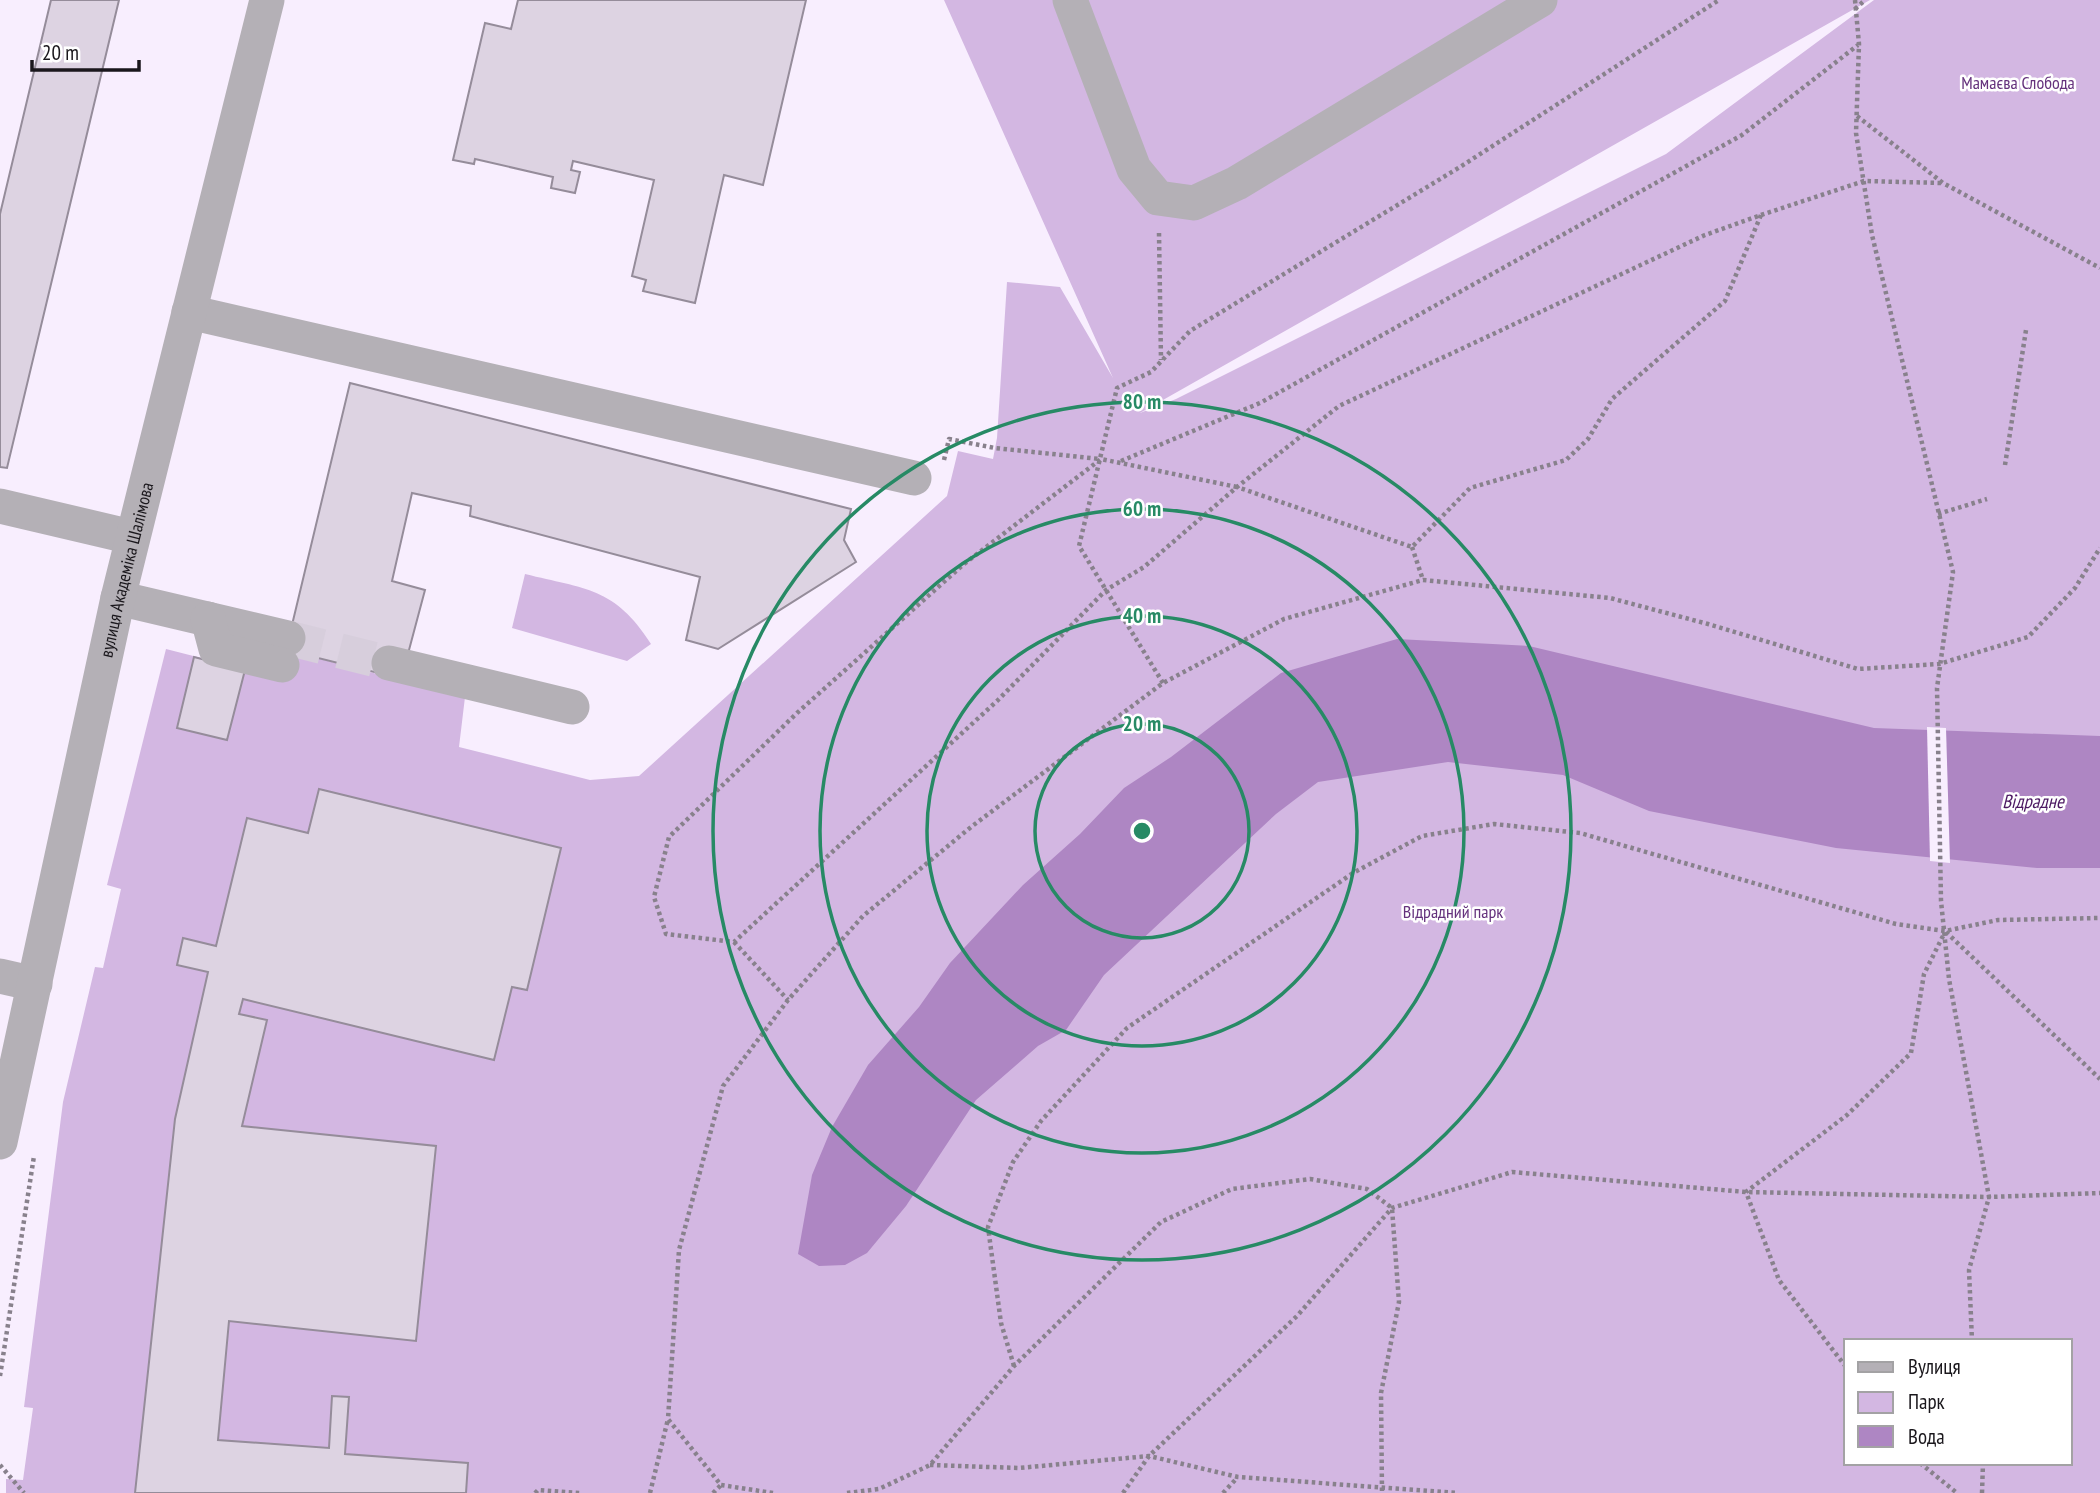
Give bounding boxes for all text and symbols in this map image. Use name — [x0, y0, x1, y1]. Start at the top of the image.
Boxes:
scale bar — [32, 28, 138, 72]
text: 20 m — [42, 39, 79, 66]
park label: Мамаєва Слобода — [1961, 71, 2075, 94]
text: 80 m — [1123, 388, 1161, 415]
street label: вулиця Академіка Шалімова — [94, 480, 158, 659]
text: 60 m — [1123, 495, 1161, 522]
text: 40 m — [1123, 602, 1161, 629]
text: 20 m — [1123, 710, 1161, 737]
water label: Відрадне — [2002, 789, 2065, 813]
centre of rings — [1130, 819, 1154, 843]
park label: Відрадний парк — [1403, 900, 1503, 923]
legend — [1844, 1339, 2072, 1465]
text: Вулиця — [1908, 1353, 1961, 1380]
text: Парк — [1908, 1388, 1945, 1415]
text: Вода — [1908, 1423, 1945, 1450]

